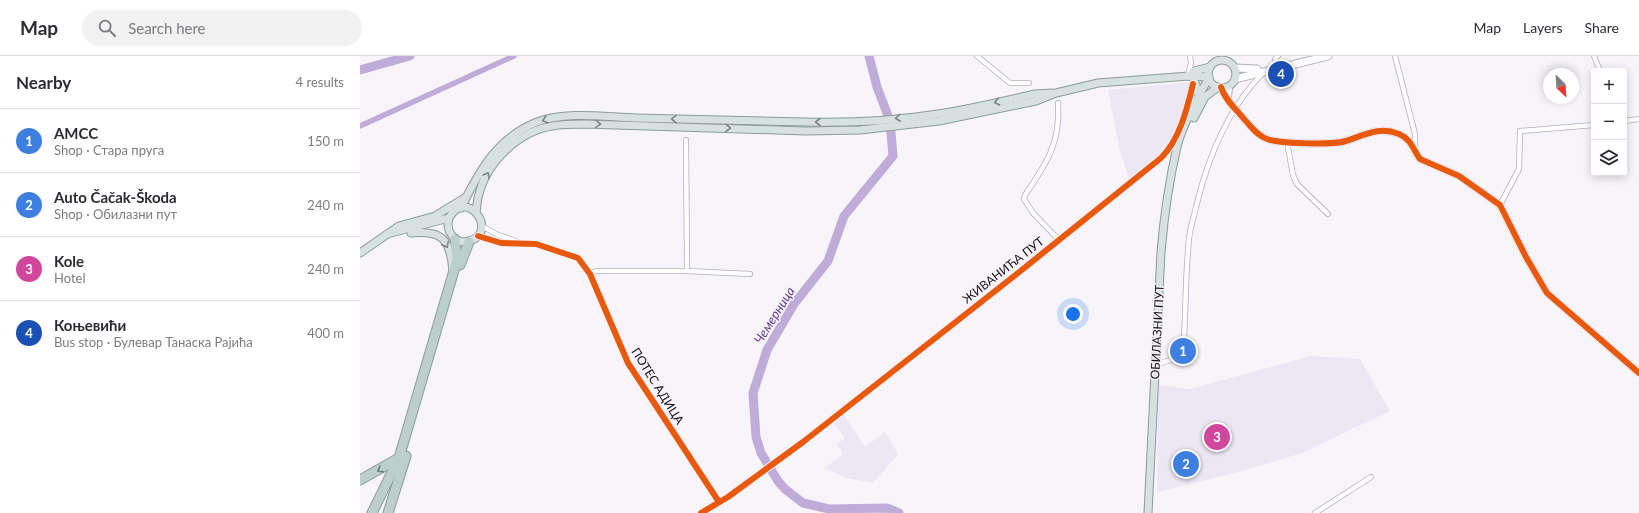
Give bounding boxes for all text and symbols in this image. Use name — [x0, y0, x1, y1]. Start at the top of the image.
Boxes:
search box — [82, 10, 362, 46]
text: Map — [20, 16, 58, 39]
icon: search — [96, 17, 118, 39]
text: Search here — [128, 19, 206, 37]
text: Map — [1473, 19, 1501, 36]
text: Layers — [1523, 19, 1563, 36]
text: Share — [1585, 19, 1619, 36]
pin: 4 — [1268, 59, 1294, 89]
north arrow — [1543, 68, 1579, 104]
map controls — [1591, 68, 1627, 176]
button: + — [1591, 68, 1627, 104]
text: Nearby — [16, 72, 71, 93]
text: 4 results — [296, 74, 344, 90]
one-way arrow — [994, 97, 1000, 105]
button: − — [1591, 104, 1627, 140]
one-way arrow — [895, 113, 901, 122]
one-way arrow — [541, 115, 548, 124]
one-way arrow — [671, 115, 677, 123]
one-way arrow — [815, 118, 821, 126]
one-way arrow — [595, 120, 601, 128]
text: АМСС — [54, 124, 98, 142]
one-way arrow — [725, 124, 731, 132]
text: 1 — [25, 133, 33, 149]
text: 150 m — [307, 133, 344, 149]
button: layers — [1591, 140, 1627, 176]
text: Shop · Стара пруга — [54, 142, 164, 158]
one-way arrow — [482, 172, 490, 179]
text: Auto Čačak-Škoda — [54, 188, 177, 206]
text: 2 — [25, 197, 33, 213]
text: 240 m — [307, 197, 344, 213]
text: Shop · Обилазни пут — [54, 206, 177, 222]
street label: ЖИВАНИЋА ПУТ — [959, 234, 1047, 306]
one-way arrow — [441, 241, 449, 248]
text: Kole — [54, 252, 84, 270]
text: 3 — [25, 261, 33, 277]
text: 240 m — [307, 261, 344, 277]
text: Hotel — [54, 270, 86, 286]
water label: Чемерница — [750, 283, 798, 346]
street label: ОБИЛАЗНИ ПУТ — [1147, 284, 1167, 380]
your location — [1063, 304, 1083, 324]
text: Коњевићи — [54, 316, 126, 334]
text: 4 — [25, 325, 33, 341]
text: 400 m — [307, 325, 344, 341]
text: Bus stop · Булевар Танаска Рајића — [54, 334, 253, 350]
pin: 1 — [1170, 336, 1196, 366]
street label: ПОТЕС АДИЦА — [629, 345, 688, 428]
pin: 3 — [1204, 422, 1230, 452]
pin: 2 — [1173, 449, 1199, 479]
one-way arrow — [377, 465, 384, 473]

